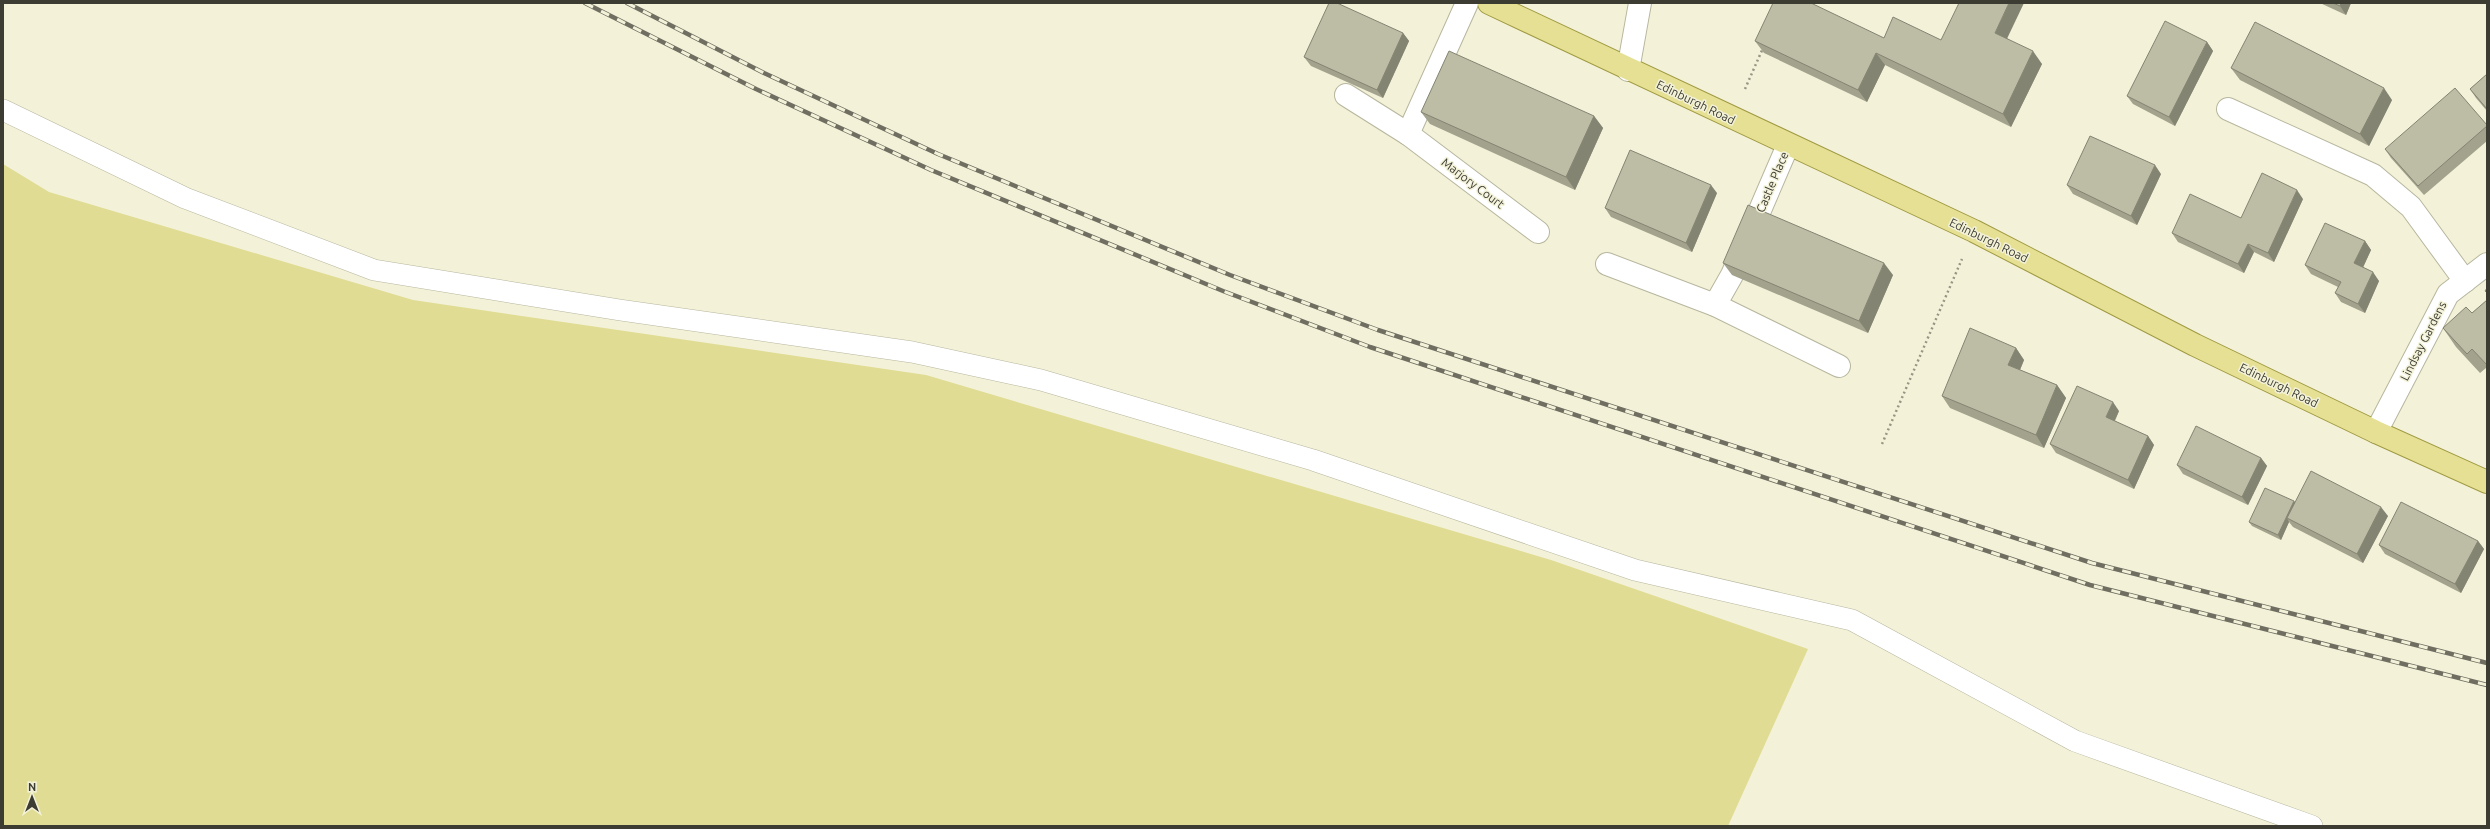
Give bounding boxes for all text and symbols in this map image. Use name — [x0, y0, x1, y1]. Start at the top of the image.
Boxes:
street label: Edinburgh Road — [1655, 77, 1737, 127]
street label: Castle Place — [1753, 150, 1791, 214]
street label: Marjory Court — [1439, 155, 1507, 211]
street label: Edinburgh Road — [1948, 215, 2030, 265]
street label: Lindsay Gardens — [2397, 299, 2449, 383]
street label: Edinburgh Road — [2238, 360, 2320, 410]
north arrow — [12, 777, 52, 817]
text: N — [28, 781, 36, 793]

